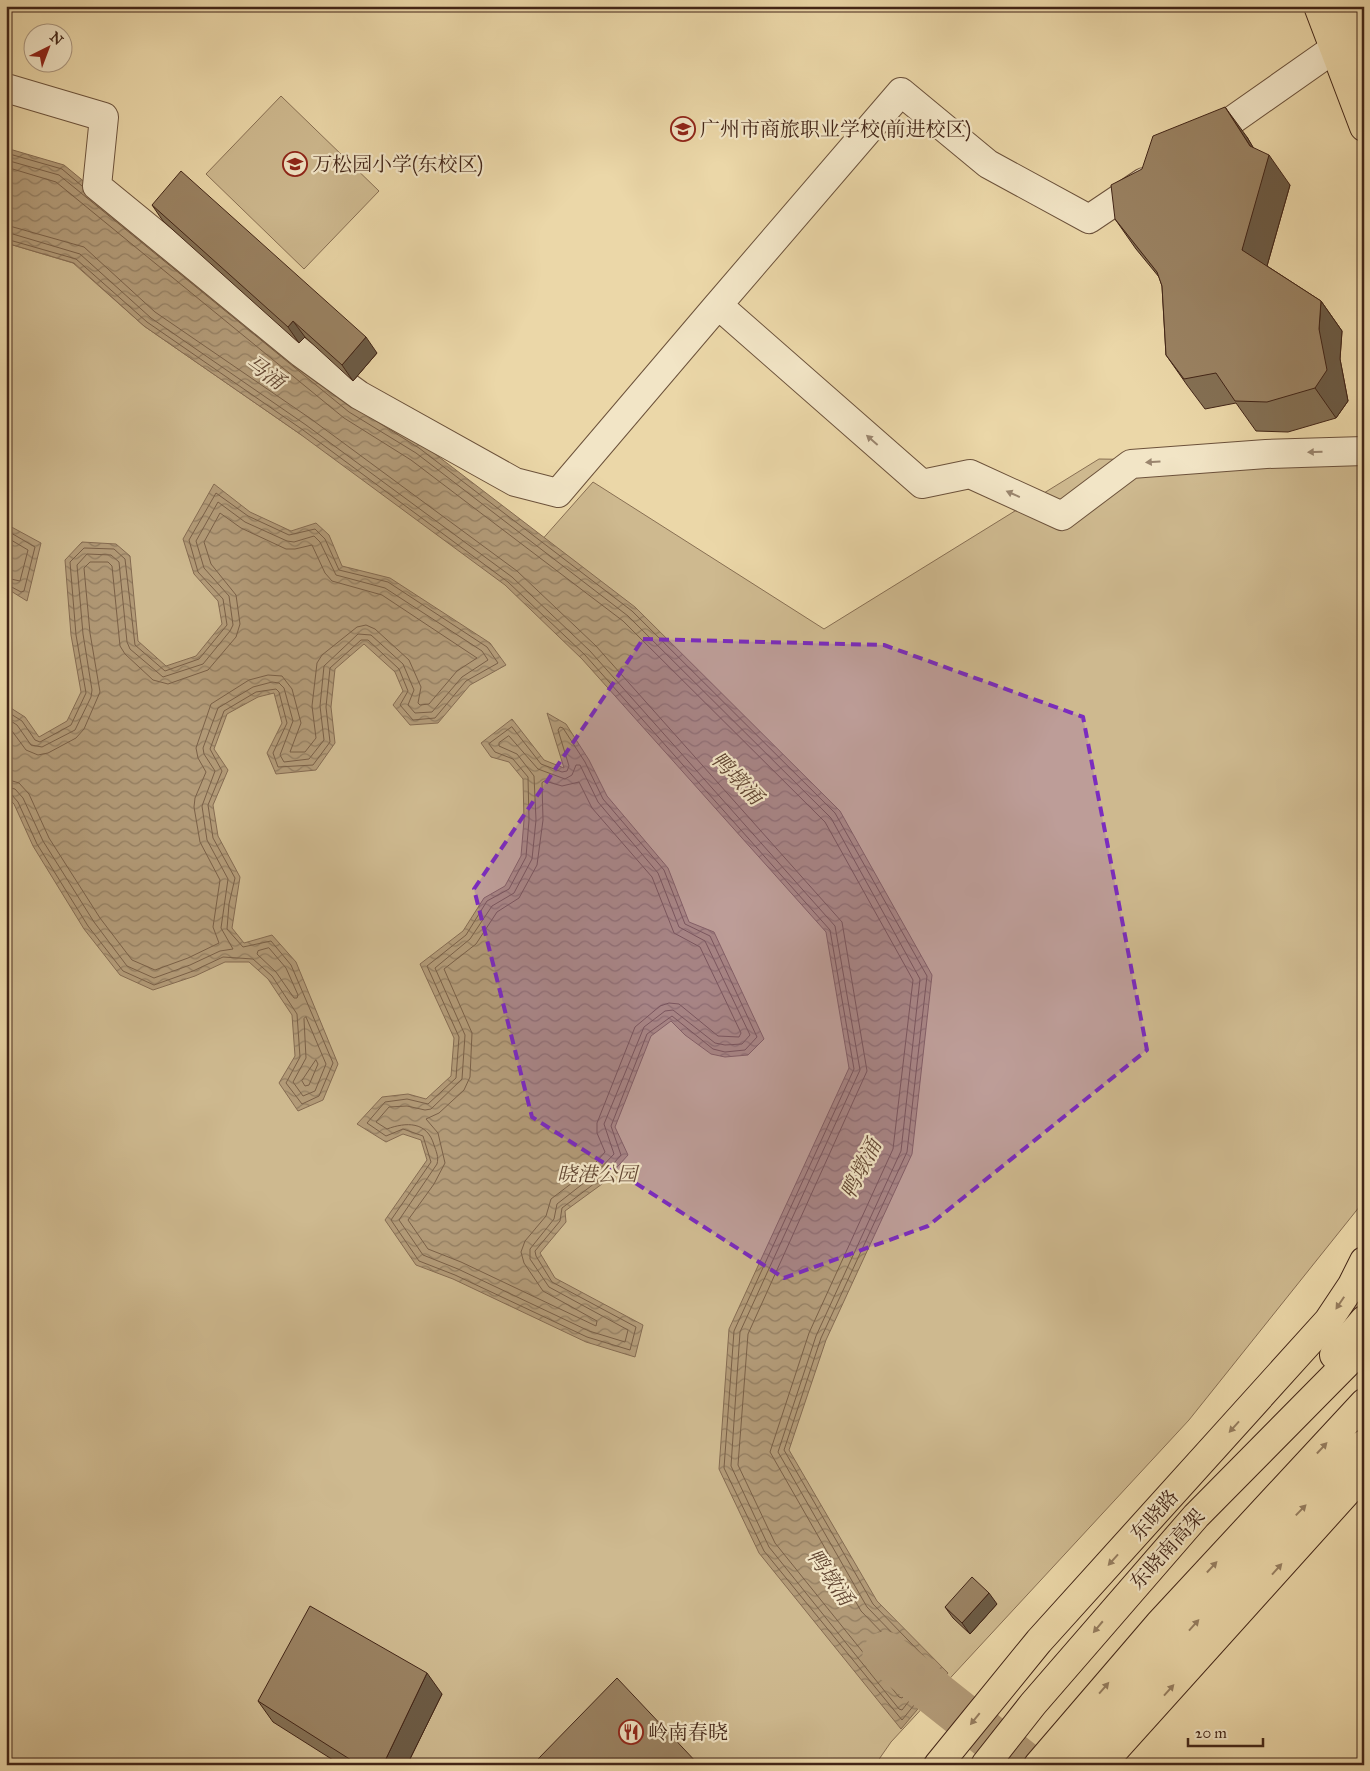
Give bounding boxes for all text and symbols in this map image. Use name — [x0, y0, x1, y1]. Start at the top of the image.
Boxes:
north arrow — [22, 22, 72, 72]
text: N — [46, 28, 67, 49]
school or university icon: 广州市商旅职业学校(前进校区) — [670, 116, 696, 142]
place label: 广州市商旅职业学校(前进校区) — [700, 117, 971, 142]
school or university icon: 万松园小学(东校区) — [282, 151, 308, 177]
place label: 万松园小学(东校区) — [312, 152, 483, 177]
water label: 马涌 — [240, 349, 291, 396]
one-way arrow — [866, 434, 878, 446]
one-way arrow — [1307, 449, 1323, 457]
one-way arrow — [1145, 459, 1161, 467]
one-way arrow — [1006, 489, 1020, 497]
water label: 鸭墩涌 — [706, 746, 770, 811]
water label: 鸭墩涌 — [835, 1133, 888, 1203]
park label: 晓港公园 — [557, 1162, 640, 1186]
one-way arrow — [1335, 1297, 1345, 1310]
one-way arrow — [1228, 1420, 1240, 1432]
one-way arrow — [1316, 1442, 1328, 1454]
street label: 东晓路 — [1125, 1485, 1183, 1545]
street label: 东晓南高架 — [1125, 1504, 1209, 1594]
one-way arrow — [1295, 1504, 1307, 1516]
water label: 鸭墩涌 — [801, 1544, 860, 1612]
one-way arrow — [1107, 1553, 1119, 1565]
one-way arrow — [1206, 1561, 1218, 1573]
one-way arrow — [1272, 1563, 1283, 1576]
one-way arrow — [1188, 1619, 1200, 1631]
one-way arrow — [1093, 1621, 1104, 1634]
one-way arrow — [1098, 1682, 1109, 1695]
one-way arrow — [1163, 1684, 1175, 1696]
one-way arrow — [970, 1712, 981, 1725]
scale bar — [1188, 1716, 1262, 1748]
restaurant icon: 岭南春晓 — [618, 1719, 644, 1745]
place label: 岭南春晓 — [648, 1720, 728, 1744]
text: 20 m — [1195, 1724, 1227, 1742]

